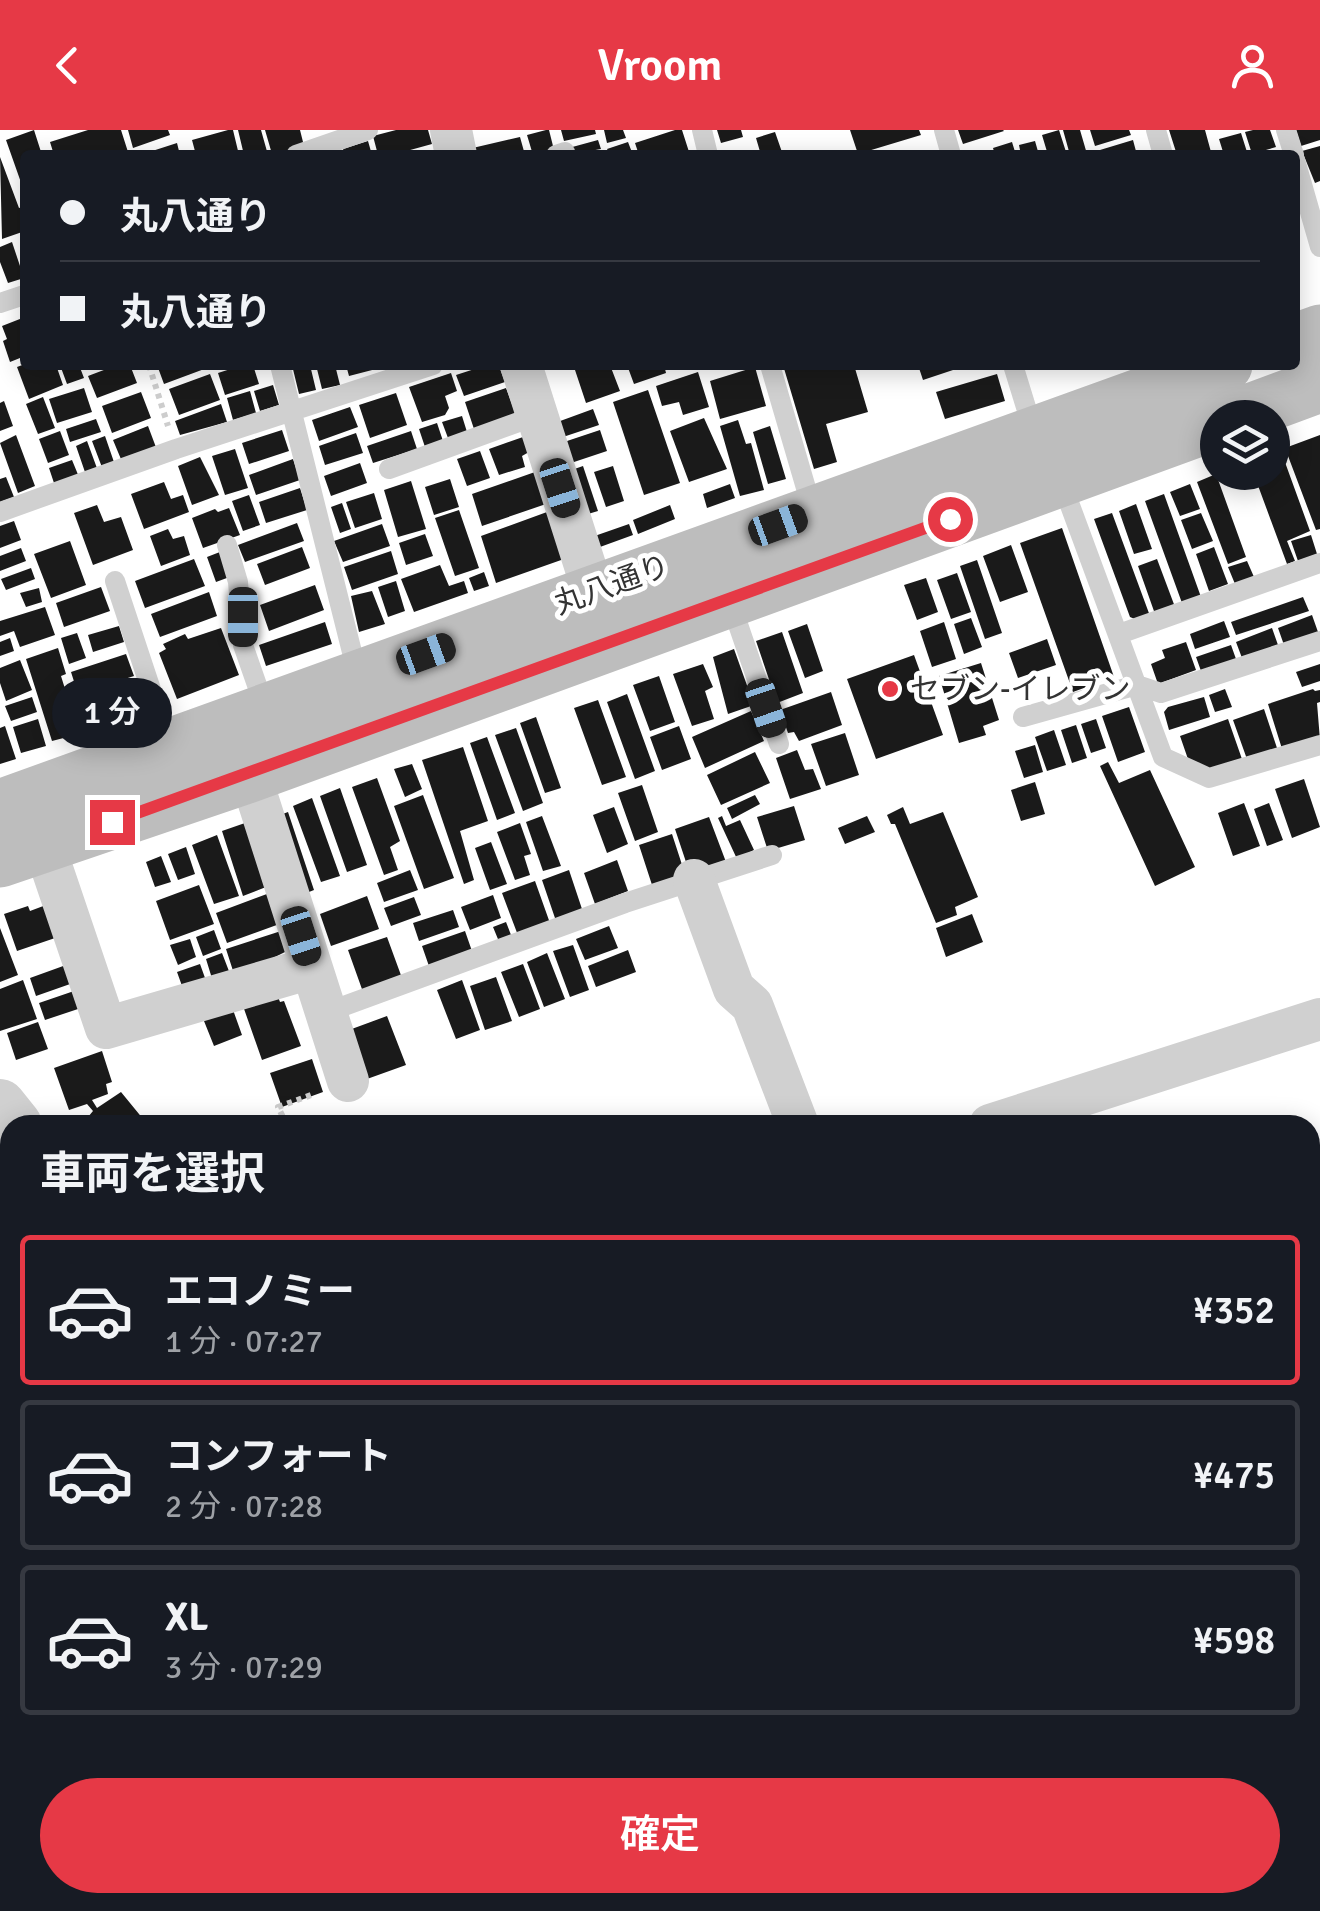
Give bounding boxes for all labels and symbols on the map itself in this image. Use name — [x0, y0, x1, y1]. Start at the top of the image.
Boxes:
car — [536, 455, 584, 521]
route start — [928, 497, 973, 542]
car — [745, 501, 811, 549]
street label: 丸八通り — [549, 547, 675, 623]
car — [228, 587, 258, 647]
car — [393, 630, 459, 678]
place label: セブン-イレブン — [910, 671, 1131, 708]
car — [742, 675, 790, 741]
callout: 1 分 — [52, 677, 172, 747]
marker: セブン-イレブン — [879, 678, 901, 700]
route end — [90, 800, 135, 845]
car — [277, 903, 325, 969]

